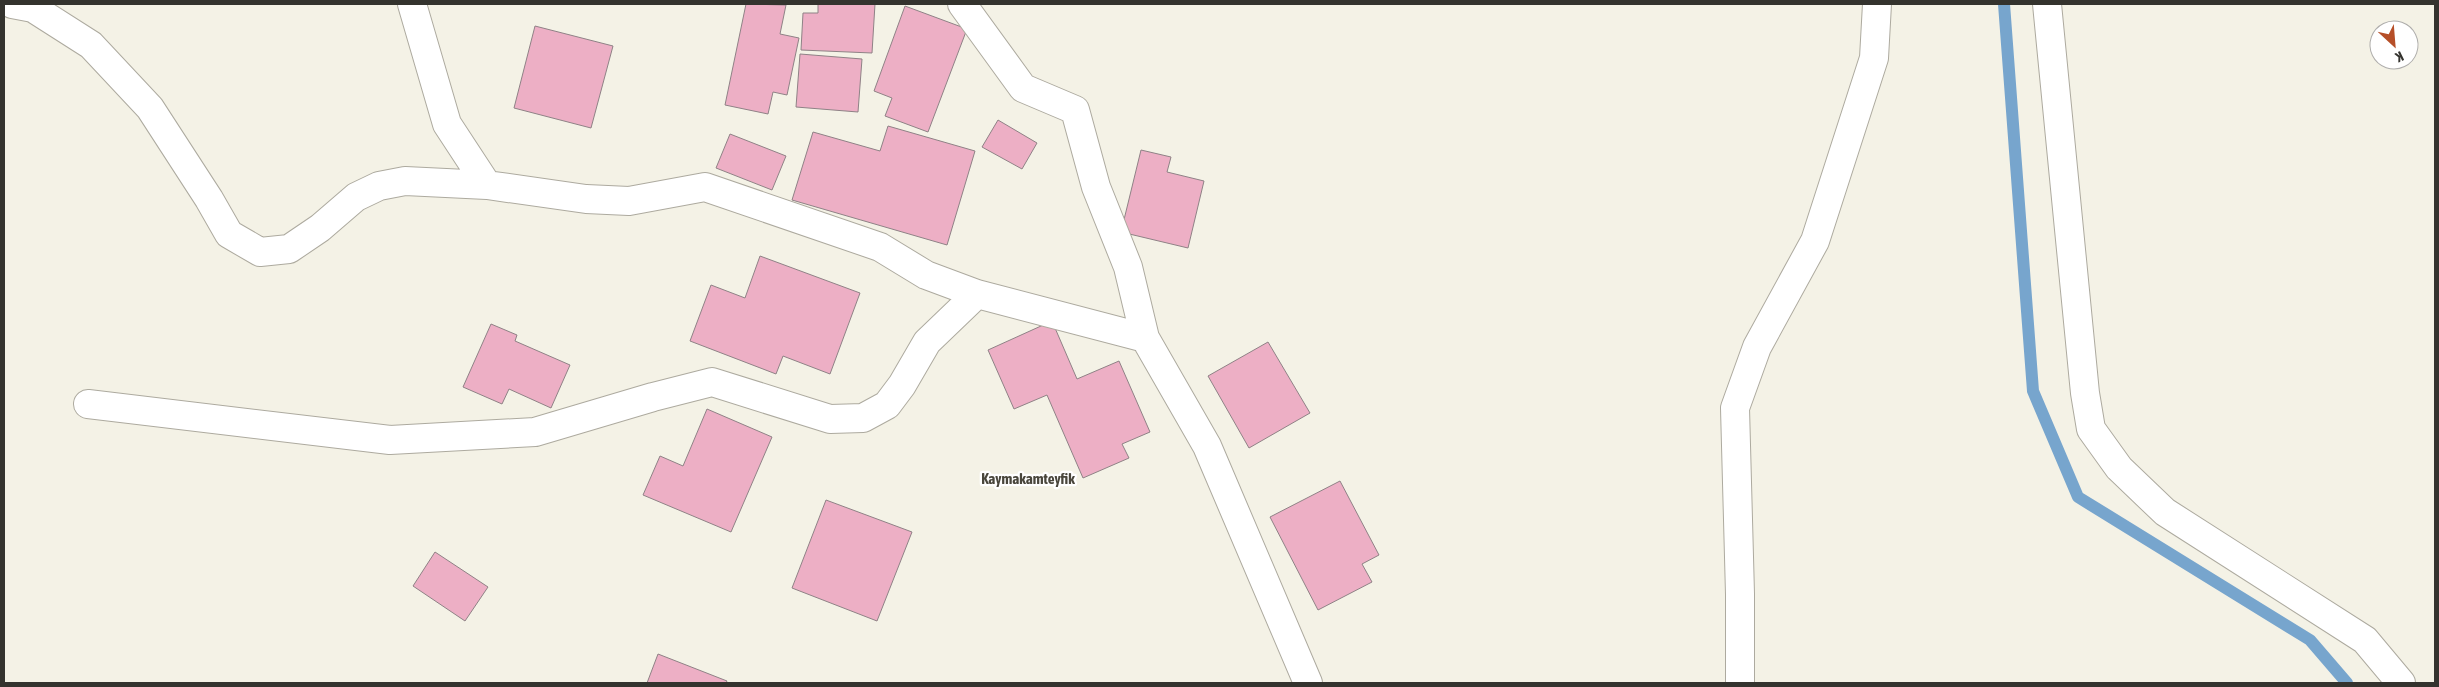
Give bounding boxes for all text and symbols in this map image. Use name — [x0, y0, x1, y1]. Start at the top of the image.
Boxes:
north arrow — [2369, 20, 2419, 70]
text: K — [2393, 48, 2406, 65]
district label: Kaymakamteyfik — [981, 470, 1075, 487]

